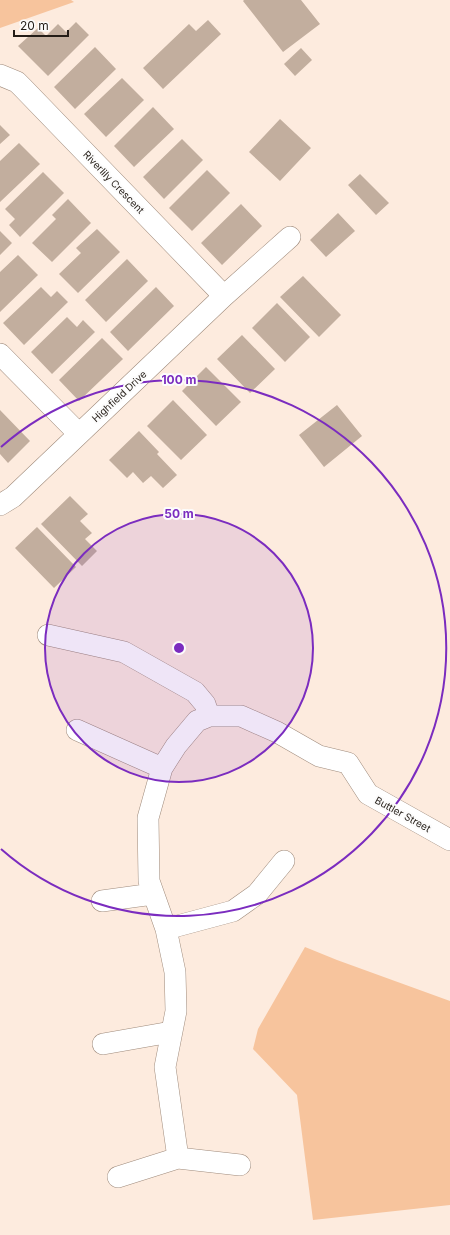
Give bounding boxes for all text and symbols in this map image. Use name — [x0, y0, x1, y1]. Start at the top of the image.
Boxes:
scale bar — [14, 12, 68, 38]
text: 20 m — [20, 18, 49, 33]
street label: Riverlily Crescent — [81, 148, 147, 216]
street label: Highfield Drive — [89, 368, 149, 424]
text: 100 m — [161, 372, 197, 387]
text: 50 m — [164, 506, 194, 521]
centre of rings — [172, 641, 186, 655]
street label: Buttler Street — [373, 794, 434, 835]

